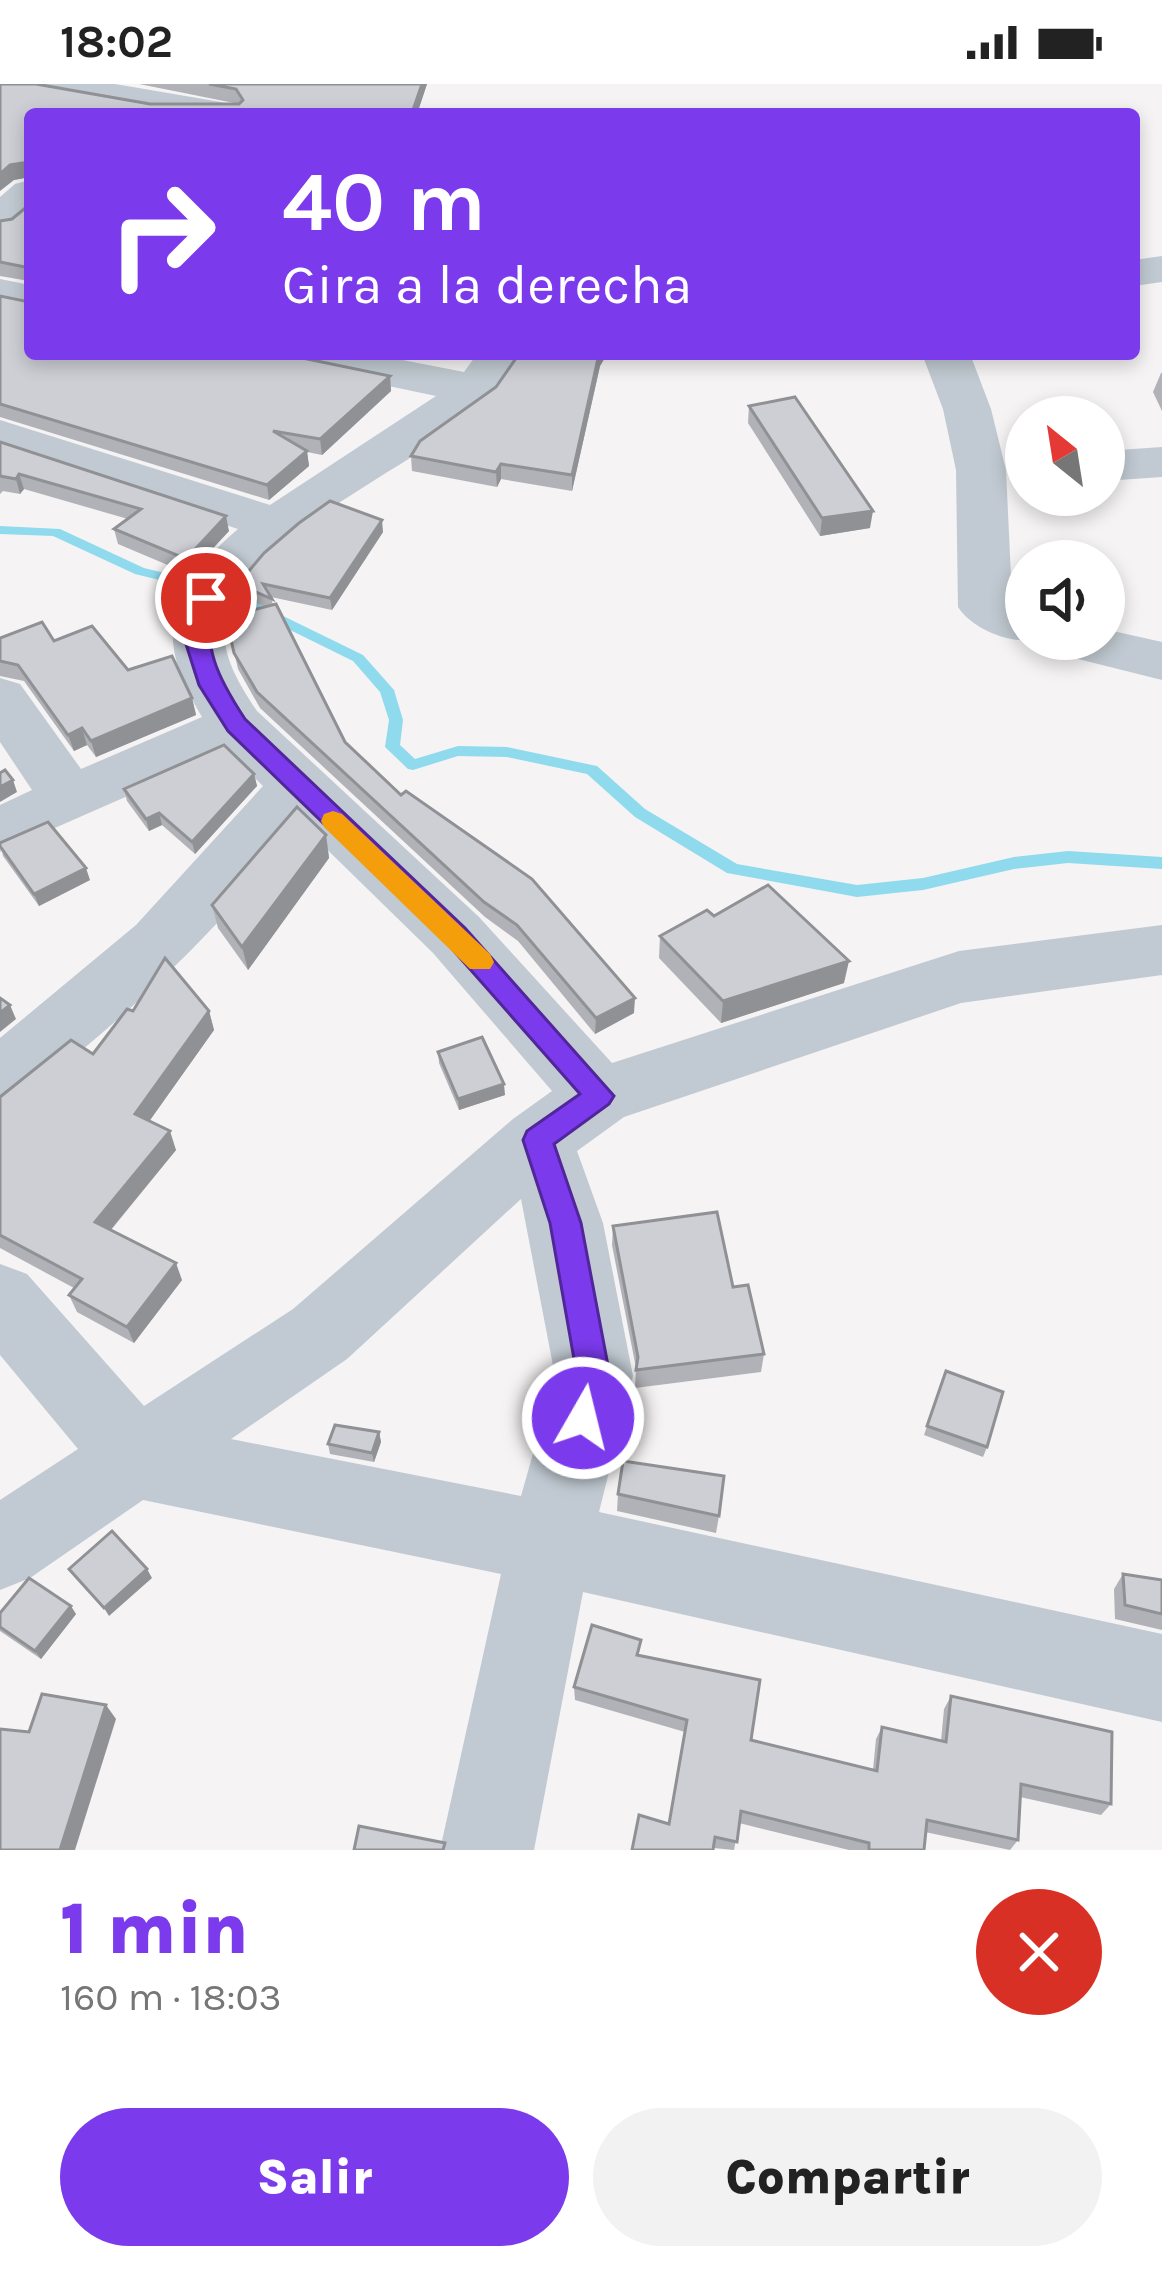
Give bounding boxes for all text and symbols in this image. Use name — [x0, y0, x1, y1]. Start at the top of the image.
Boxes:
text: 18:02 — [60, 16, 173, 68]
text: 40 m — [282, 153, 486, 251]
icon: right — [84, 156, 240, 312]
text: Gira a la derecha — [282, 253, 692, 317]
north arrow — [1005, 396, 1125, 516]
map controls — [1005, 396, 1125, 660]
button: sound — [1005, 540, 1125, 660]
pin — [155, 547, 257, 649]
icon: arrive — [173, 565, 239, 631]
position arrow — [520, 1355, 646, 1481]
text: 1 min — [60, 1887, 249, 1971]
button: close — [976, 1889, 1102, 2015]
text: 160 m · 18:03 — [60, 1974, 282, 2020]
button: Salir — [60, 2108, 569, 2246]
button: Compartir — [593, 2108, 1102, 2246]

